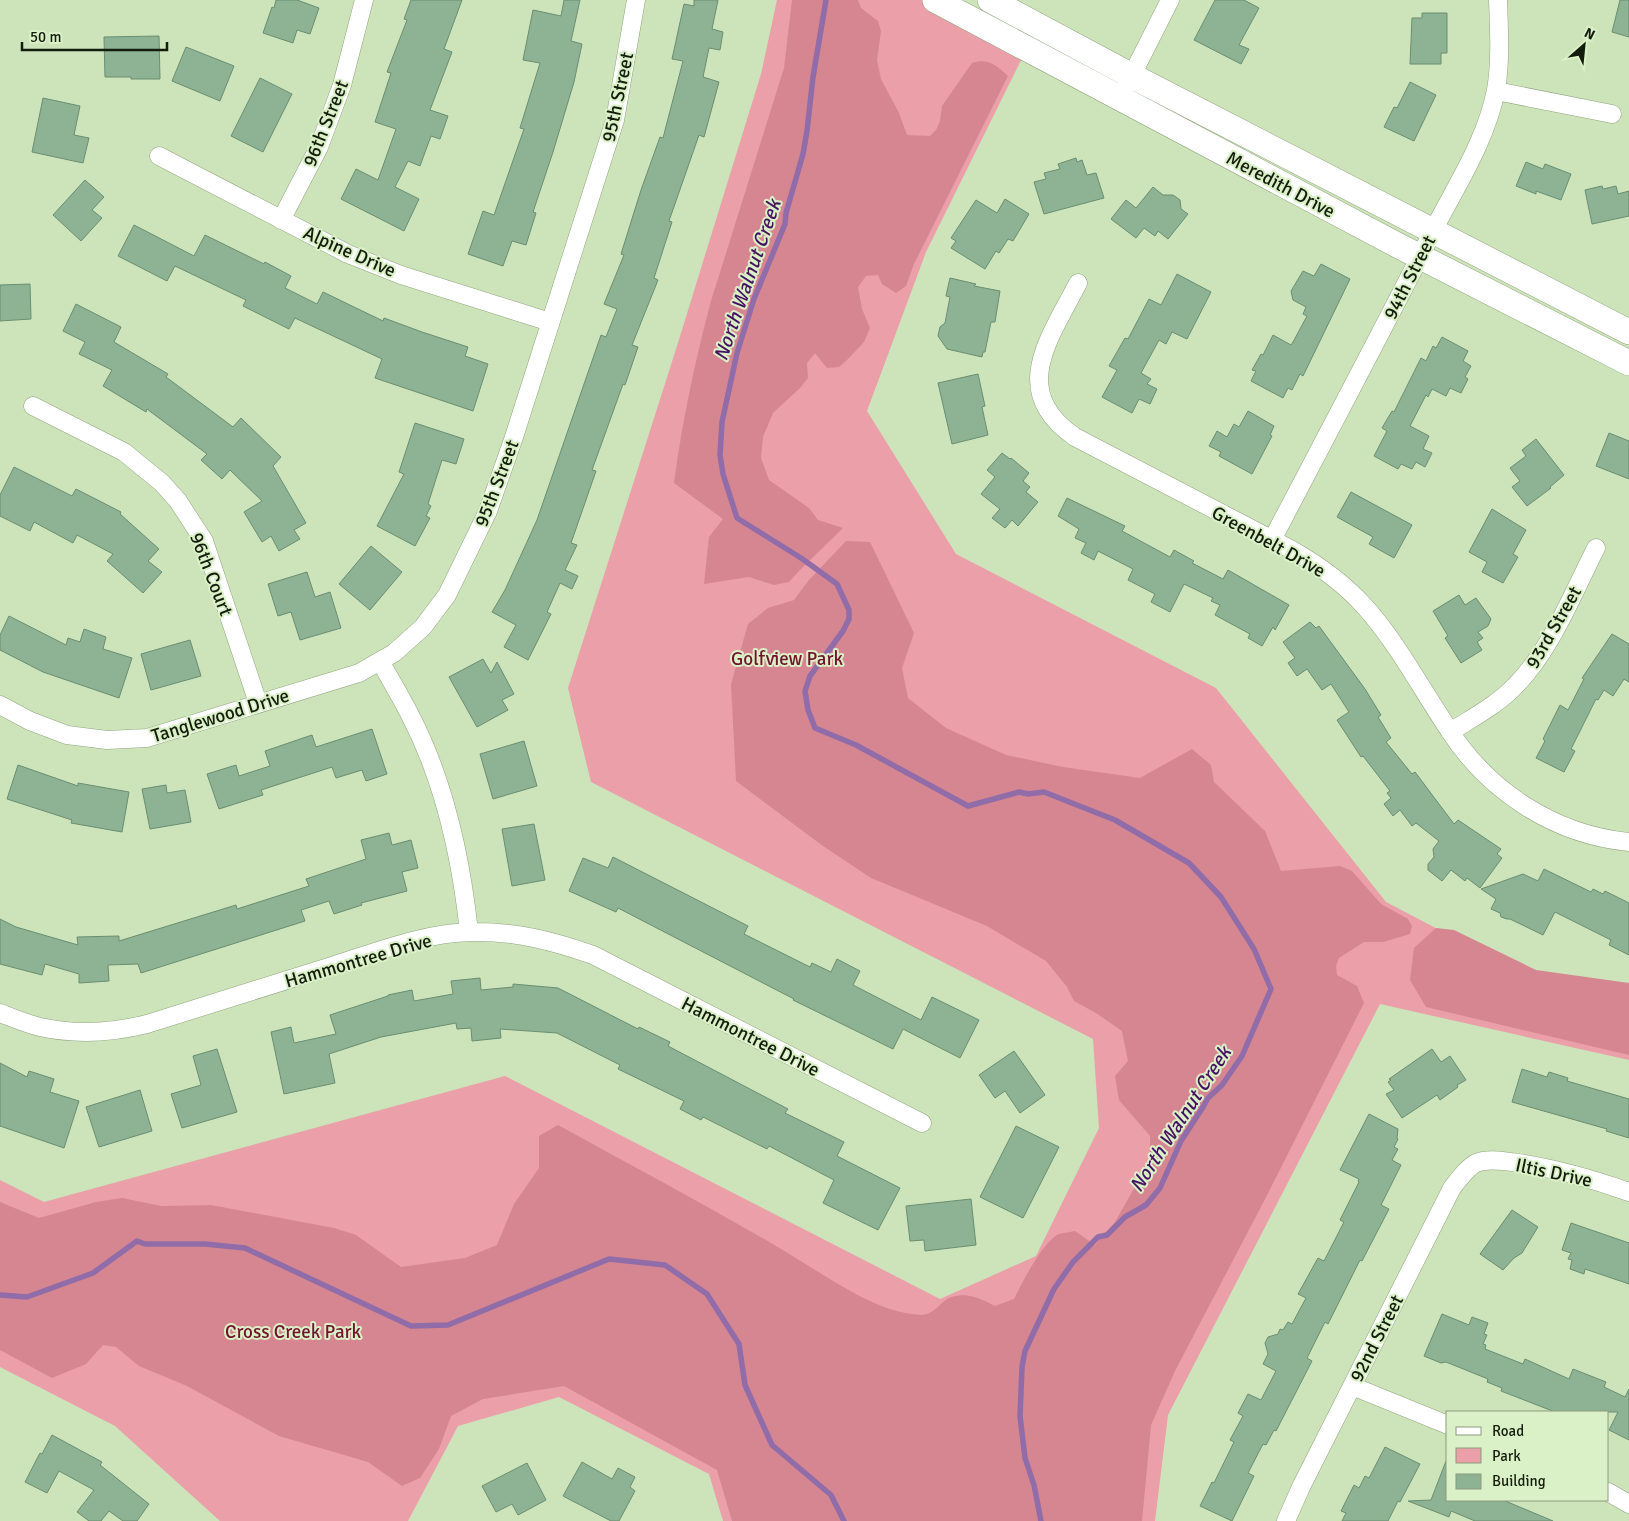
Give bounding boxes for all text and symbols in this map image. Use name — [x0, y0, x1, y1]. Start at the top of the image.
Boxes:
scale bar — [22, 20, 168, 52]
north arrow — [1559, 20, 1609, 70]
text: N — [1581, 24, 1598, 44]
text: 50 m — [30, 28, 61, 46]
street label: 95th Street — [597, 50, 639, 144]
street label: 96th Street — [298, 76, 354, 170]
street label: Meredith Drive — [1222, 146, 1339, 224]
water label: North Walnut Creek — [708, 194, 787, 364]
street label: Alpine Drive — [300, 221, 400, 283]
street label: 94th Street — [1378, 231, 1441, 324]
street label: 95th Street — [469, 436, 525, 530]
street label: Greenbelt Drive — [1207, 501, 1330, 583]
street label: 96th Court — [184, 529, 238, 620]
street label: 93rd Street — [1521, 582, 1587, 673]
park label: Golfview Park — [731, 647, 843, 671]
street label: Tanglewood Drive — [149, 684, 292, 748]
street label: Hammontree Drive — [282, 928, 435, 993]
street label: Hammontree Drive — [677, 992, 824, 1082]
water label: North Walnut Creek — [1124, 1040, 1238, 1197]
street label: Iltis Drive — [1513, 1153, 1594, 1193]
street label: 92nd Street — [1345, 1291, 1409, 1386]
park label: Cross Creek Park — [225, 1320, 362, 1344]
legend — [1446, 1411, 1609, 1501]
text: Road — [1492, 1422, 1524, 1440]
text: Park — [1492, 1447, 1521, 1465]
text: Building — [1492, 1472, 1546, 1490]

